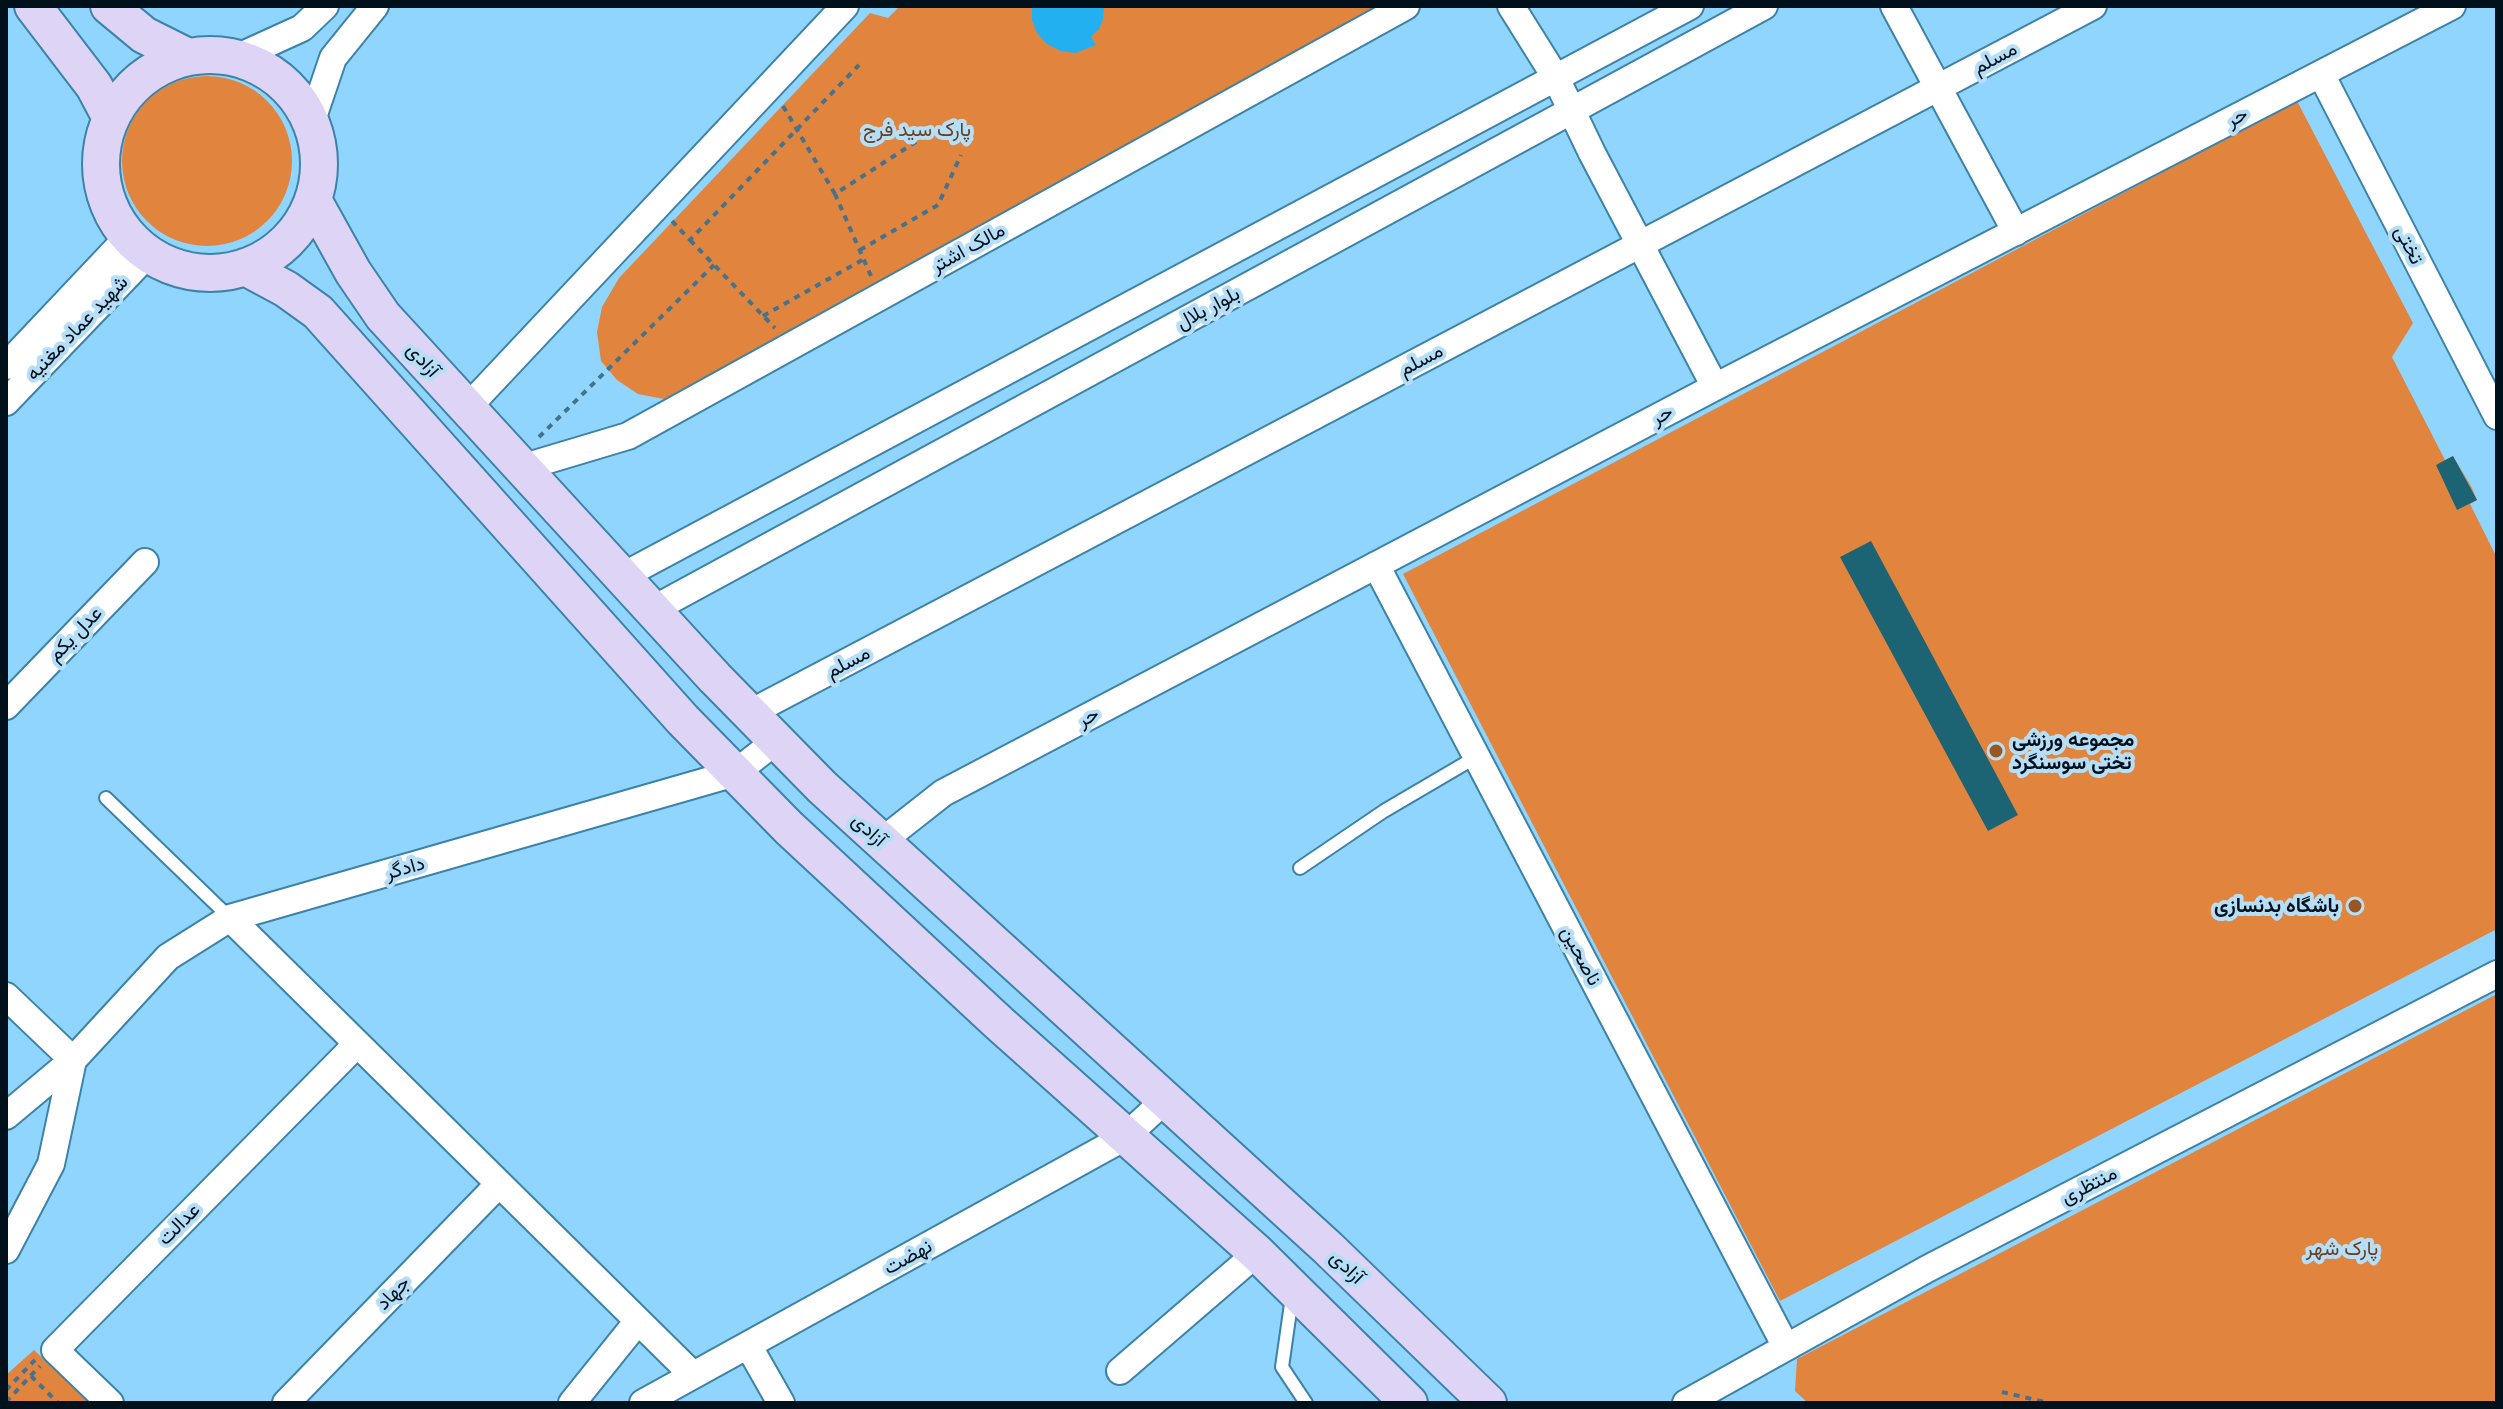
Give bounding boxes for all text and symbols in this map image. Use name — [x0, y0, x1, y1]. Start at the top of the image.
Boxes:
street label: مسلم — [1969, 36, 2021, 80]
street label: حر — [2222, 102, 2252, 132]
park label: پارک سید فرج — [863, 118, 971, 142]
street label: مالک اشتر — [927, 218, 1009, 278]
street label: تختی — [2389, 222, 2429, 268]
street label: شهید عماد مغنیه — [21, 270, 133, 386]
street label: بلوار بلال — [1172, 281, 1244, 335]
street label: آزادی — [401, 338, 445, 382]
street label: مسلم — [1395, 338, 1447, 382]
street label: حر — [1647, 399, 1677, 431]
street label: عدل یکم — [43, 601, 107, 667]
street label: مسلم — [822, 640, 874, 684]
street label: حر — [1073, 701, 1103, 733]
place label: مجموعه ورزشی تختی سوسنگرد — [2012, 728, 2134, 775]
marker: مجموعه ورزشی تختی سوسنگرد — [1987, 742, 2005, 760]
street label: آزادی — [847, 808, 891, 852]
street label: دادگر — [382, 851, 428, 885]
place label: باشگاه بدنسازی — [2214, 894, 2339, 918]
marker: باشگاه بدنسازی — [2346, 897, 2364, 915]
street label: ناصحین — [1555, 922, 1607, 990]
street label: منتظری — [2057, 1161, 2121, 1209]
street label: عدالت — [153, 1198, 205, 1250]
street label: نهضت — [880, 1234, 936, 1280]
park label: پارک شهر — [2306, 1237, 2378, 1261]
street label: آزادی — [1325, 1245, 1369, 1289]
street label: جهاد — [371, 1271, 415, 1315]

